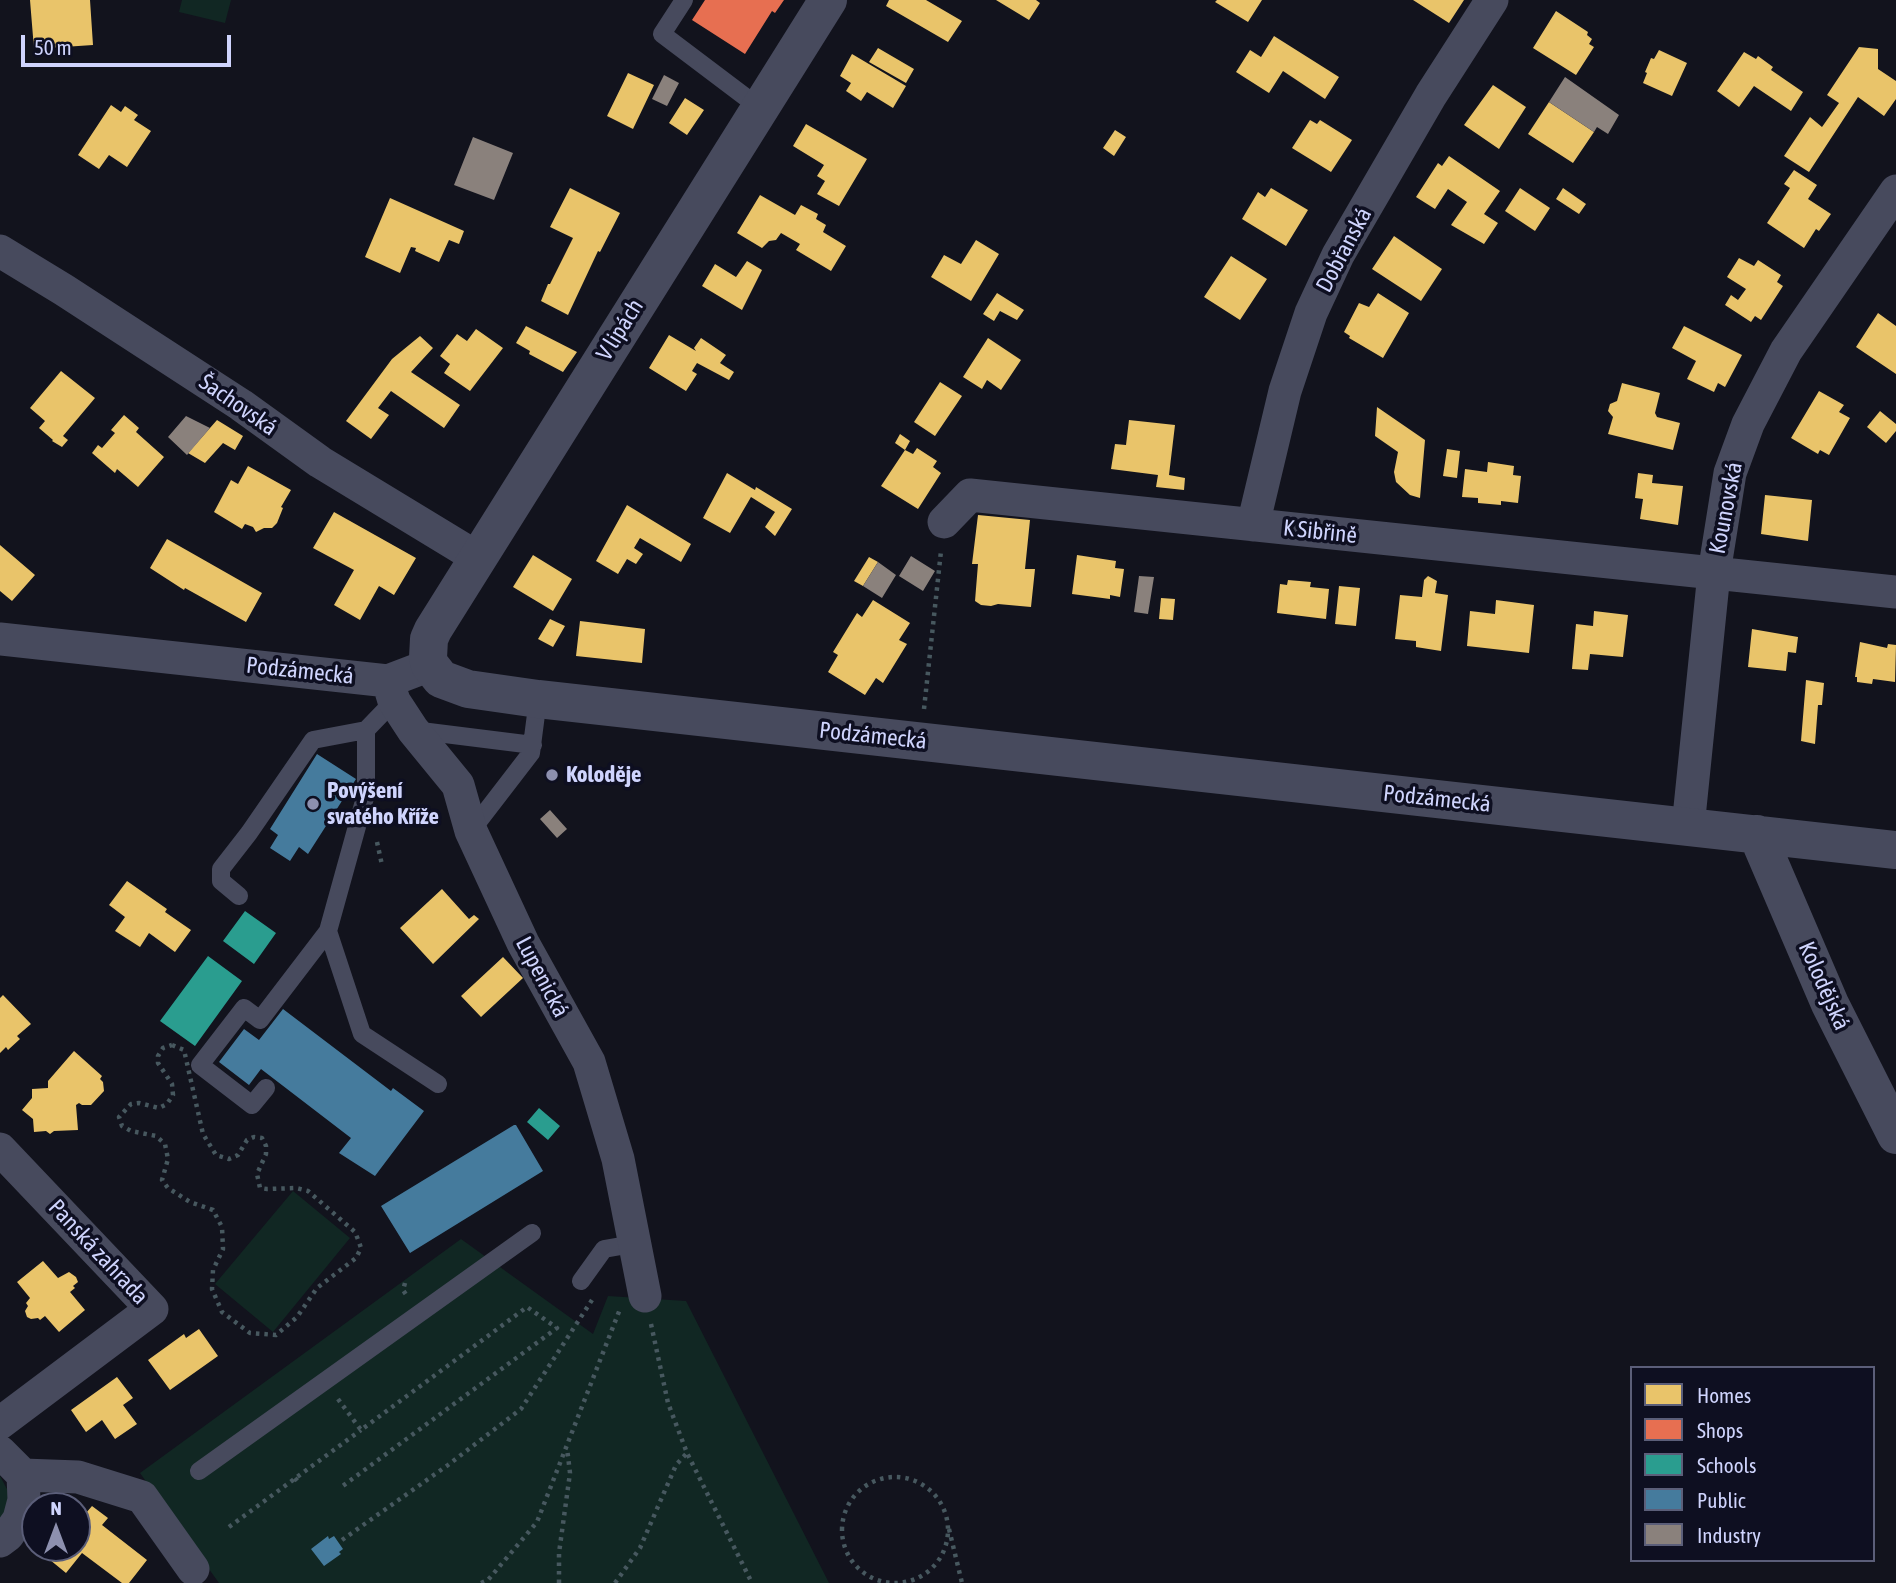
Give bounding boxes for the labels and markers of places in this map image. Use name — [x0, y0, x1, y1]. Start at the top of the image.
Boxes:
place label: Koloděje — [566, 761, 641, 789]
marker: Koloděje — [544, 767, 560, 783]
place label: Povýšení svatého Kříže — [327, 777, 439, 831]
marker: Povýšení svatého Kříže — [305, 796, 321, 812]

